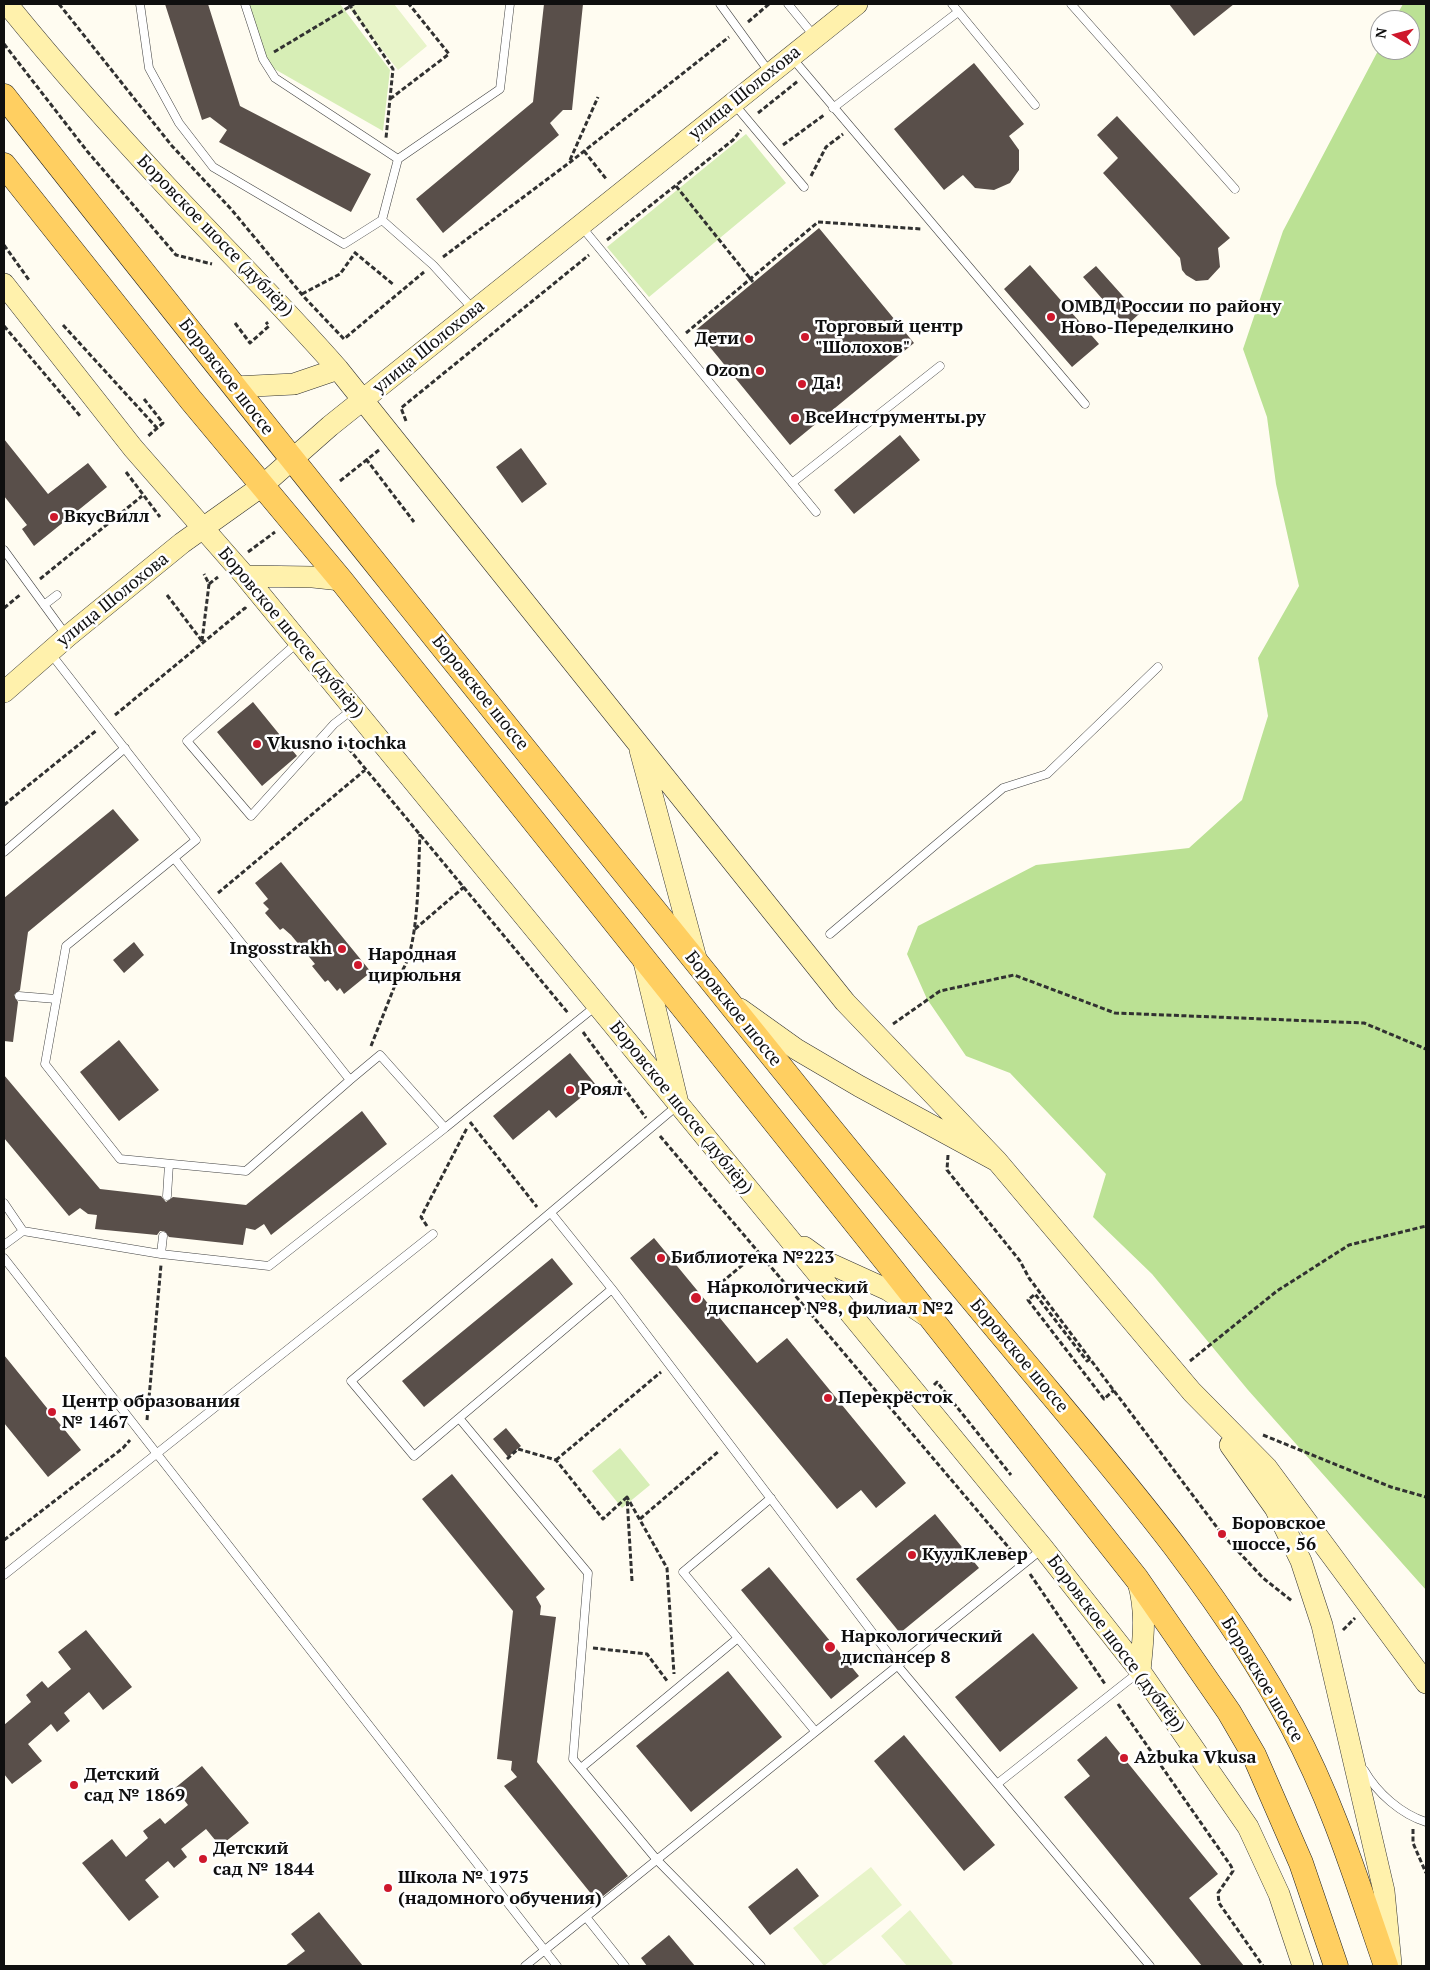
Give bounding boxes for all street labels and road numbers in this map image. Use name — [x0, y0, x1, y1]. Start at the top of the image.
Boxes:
street label: улица Шолохова — [685, 41, 805, 145]
street label: Боровское шоссе (дублёр) — [132, 151, 298, 321]
street label: улица Шолохова — [369, 295, 489, 399]
street label: Боровское шоссе — [174, 314, 278, 440]
street label: Боровское шоссе (дублёр) — [213, 543, 369, 723]
street label: улица Шолохова — [53, 548, 173, 652]
street label: Боровское шоссе — [427, 631, 533, 755]
street label: Боровское шоссе — [680, 947, 786, 1071]
street label: Боровское шоссе (дублёр) — [605, 1017, 757, 1199]
street label: Боровское шоссе — [965, 1295, 1073, 1417]
street label: Боровское шоссе (дублёр) — [1042, 1551, 1190, 1737]
street label: Боровское шоссе — [1216, 1614, 1308, 1746]

